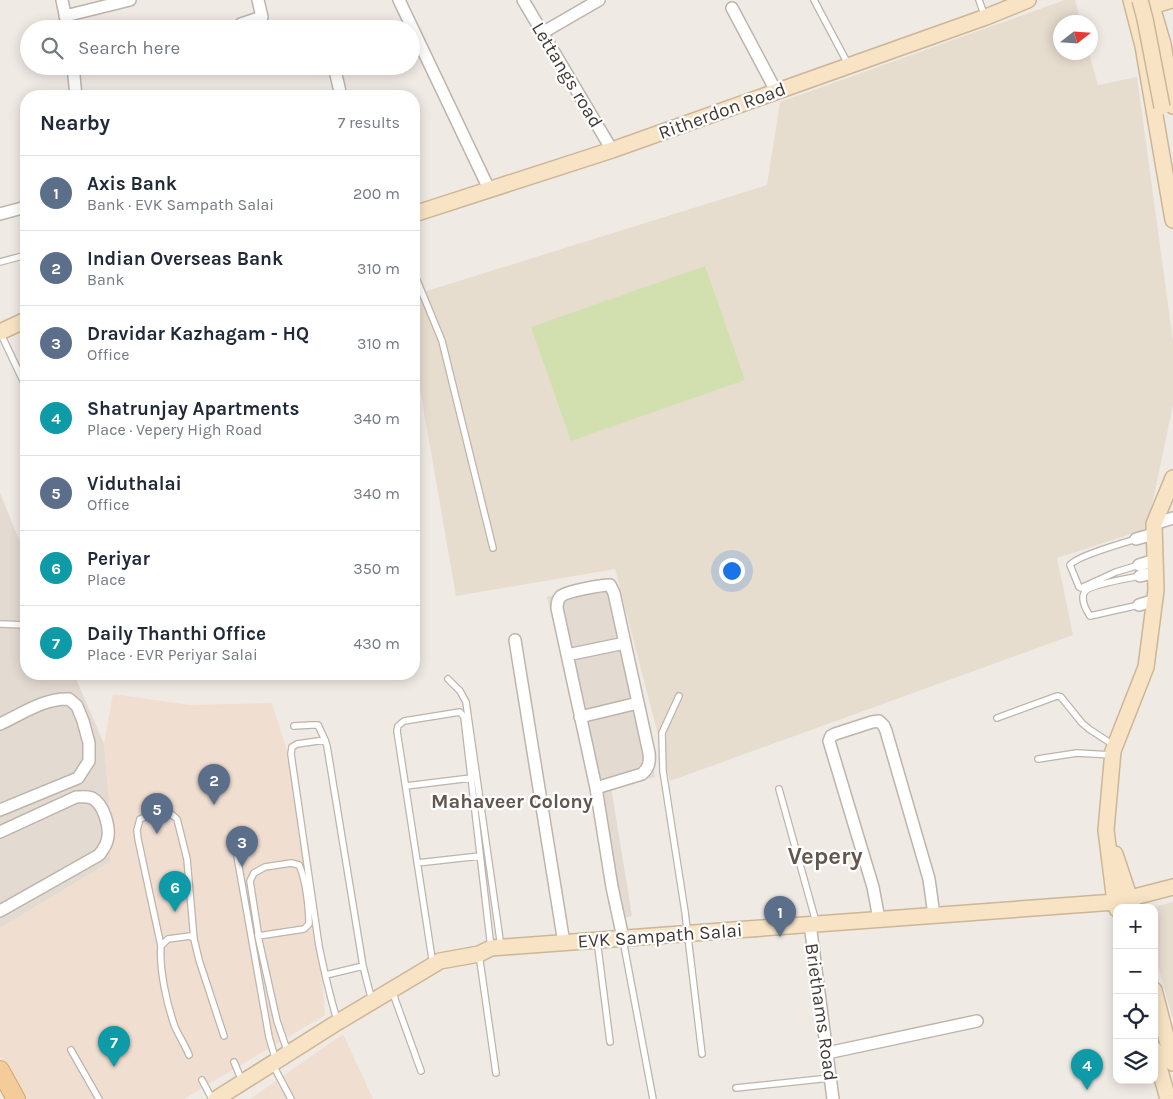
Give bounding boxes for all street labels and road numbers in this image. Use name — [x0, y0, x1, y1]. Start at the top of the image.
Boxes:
street label: Lettangs road — [527, 18, 607, 132]
street label: Ritherdon Road — [655, 78, 789, 144]
street label: EVK Sampath Salai — [577, 919, 743, 953]
street label: Briethams Road — [800, 942, 842, 1082]

